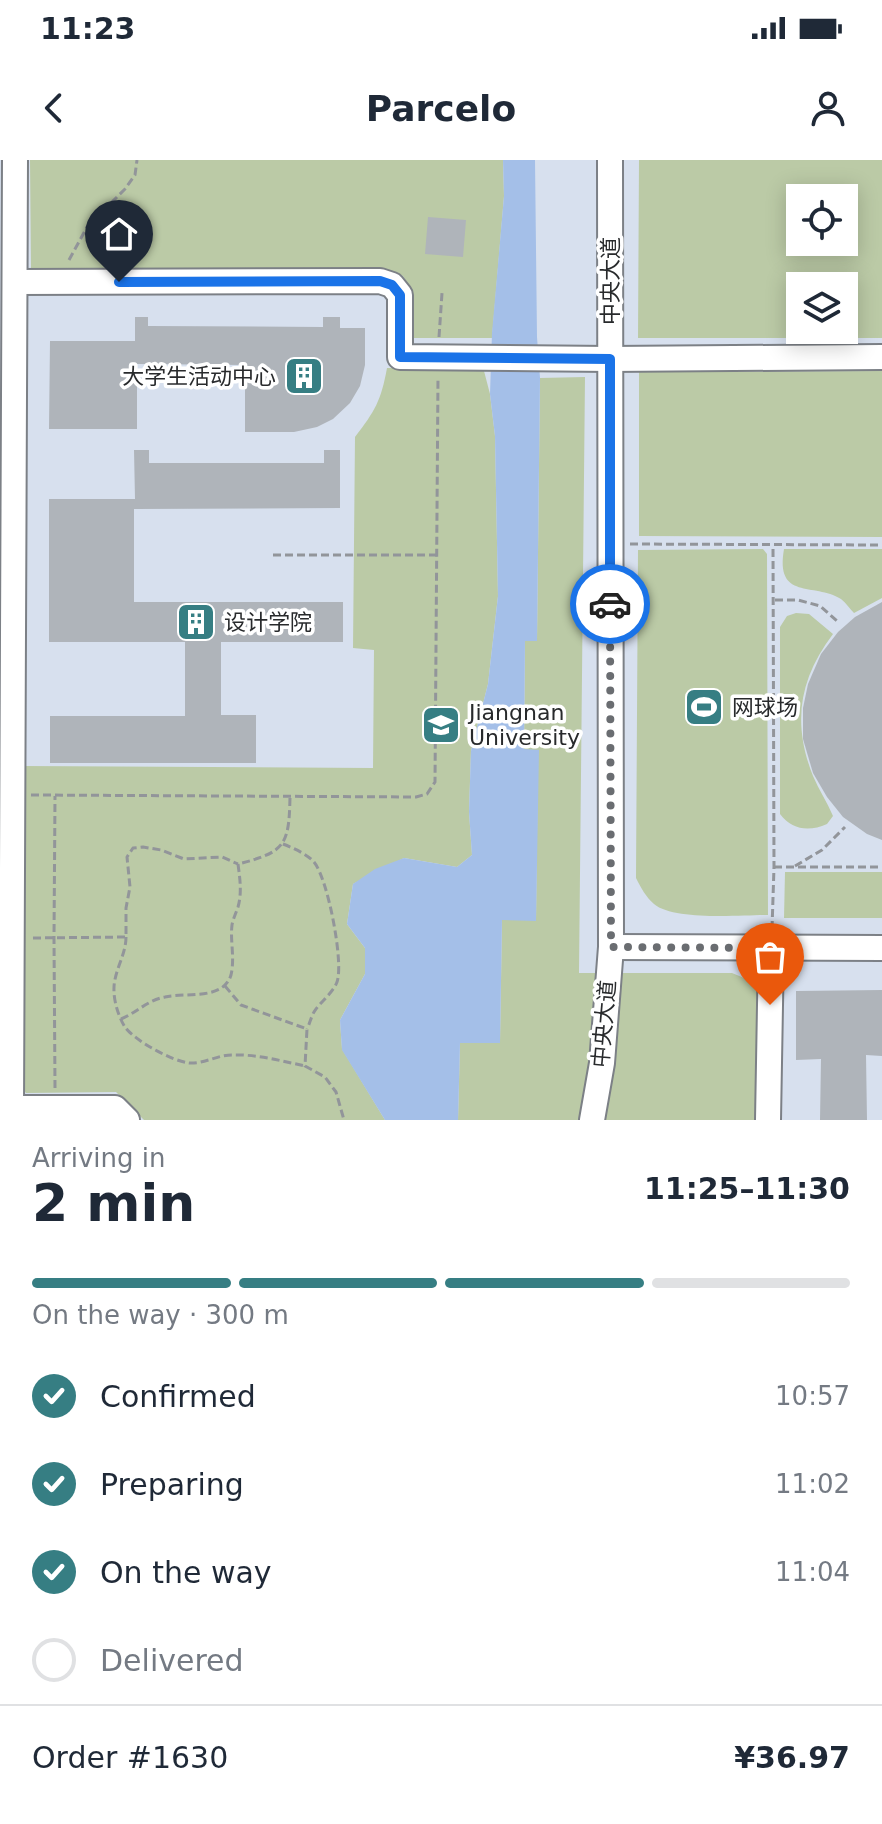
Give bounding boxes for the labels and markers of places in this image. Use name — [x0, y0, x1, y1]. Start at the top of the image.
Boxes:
pin — [85, 200, 153, 282]
building icon: 大学生活动中心 — [283, 355, 325, 397]
place label: 大学生活动中心 — [122, 364, 276, 389]
building icon: 设计学院 — [175, 601, 217, 643]
place label: 设计学院 — [224, 610, 312, 635]
sports icon: 网球场 — [683, 686, 725, 728]
place label: 网球场 — [732, 695, 798, 720]
place label: Jiangnan University — [467, 700, 580, 750]
school or university icon: Jiangnan University — [420, 704, 462, 746]
pin — [736, 923, 804, 1005]

